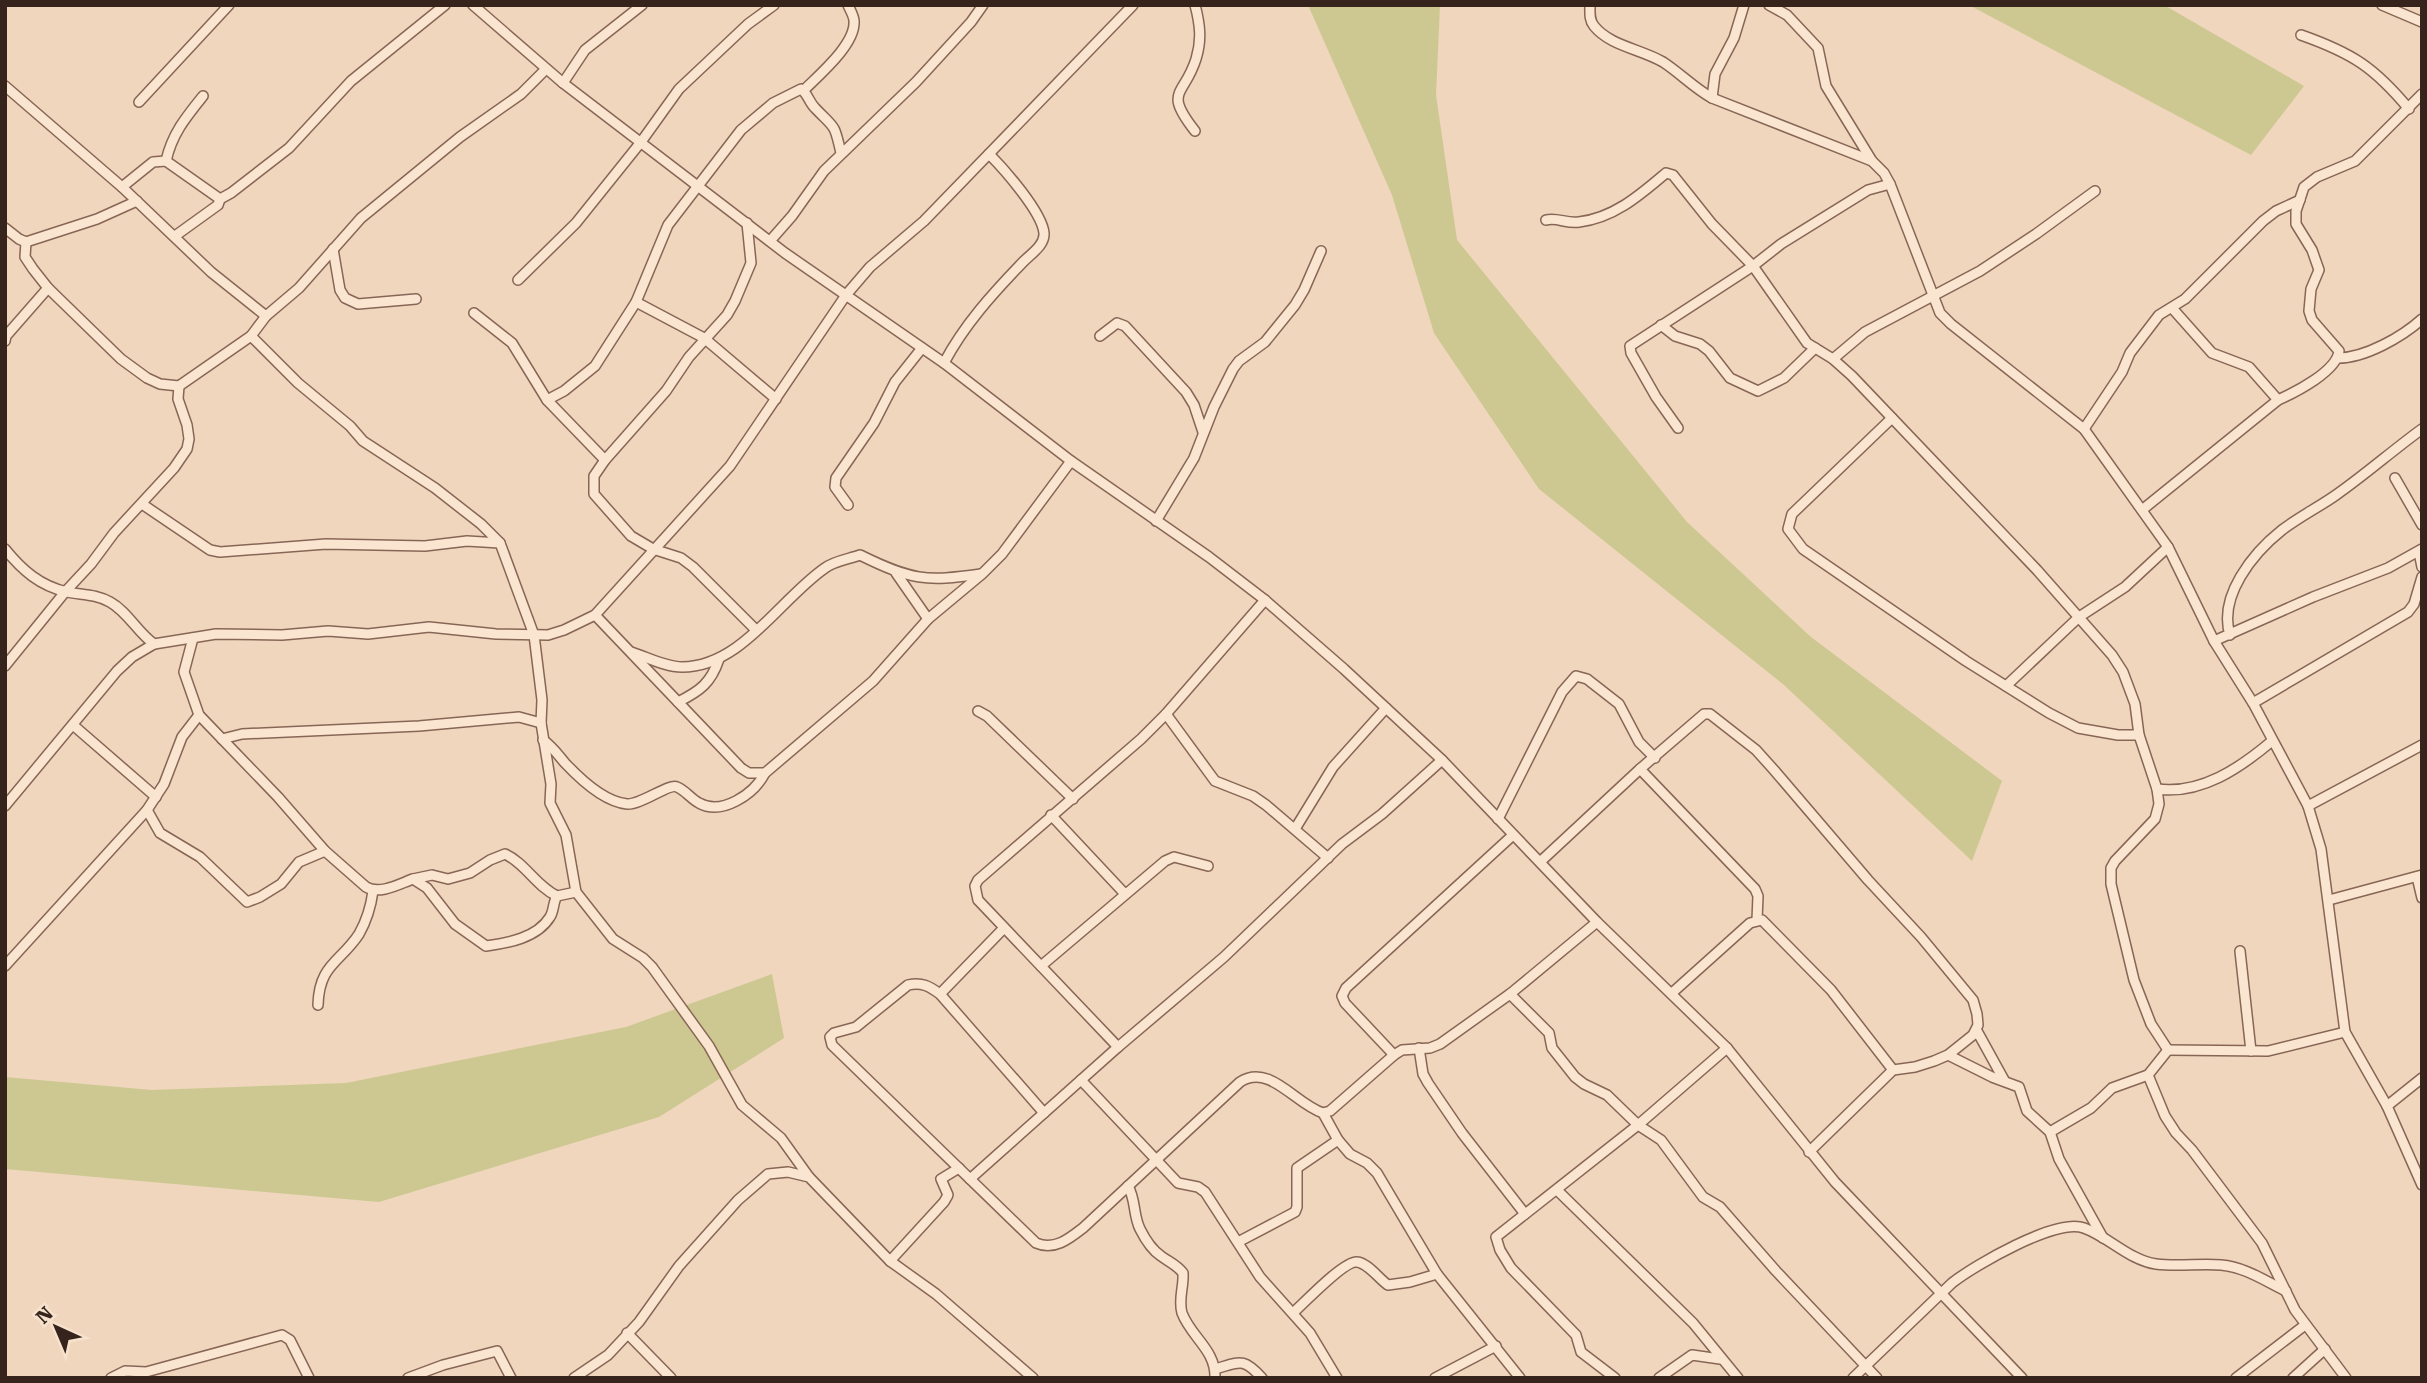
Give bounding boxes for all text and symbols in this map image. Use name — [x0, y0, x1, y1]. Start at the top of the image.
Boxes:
north arrow — [21, 1292, 91, 1362]
text: N — [31, 1302, 58, 1328]

